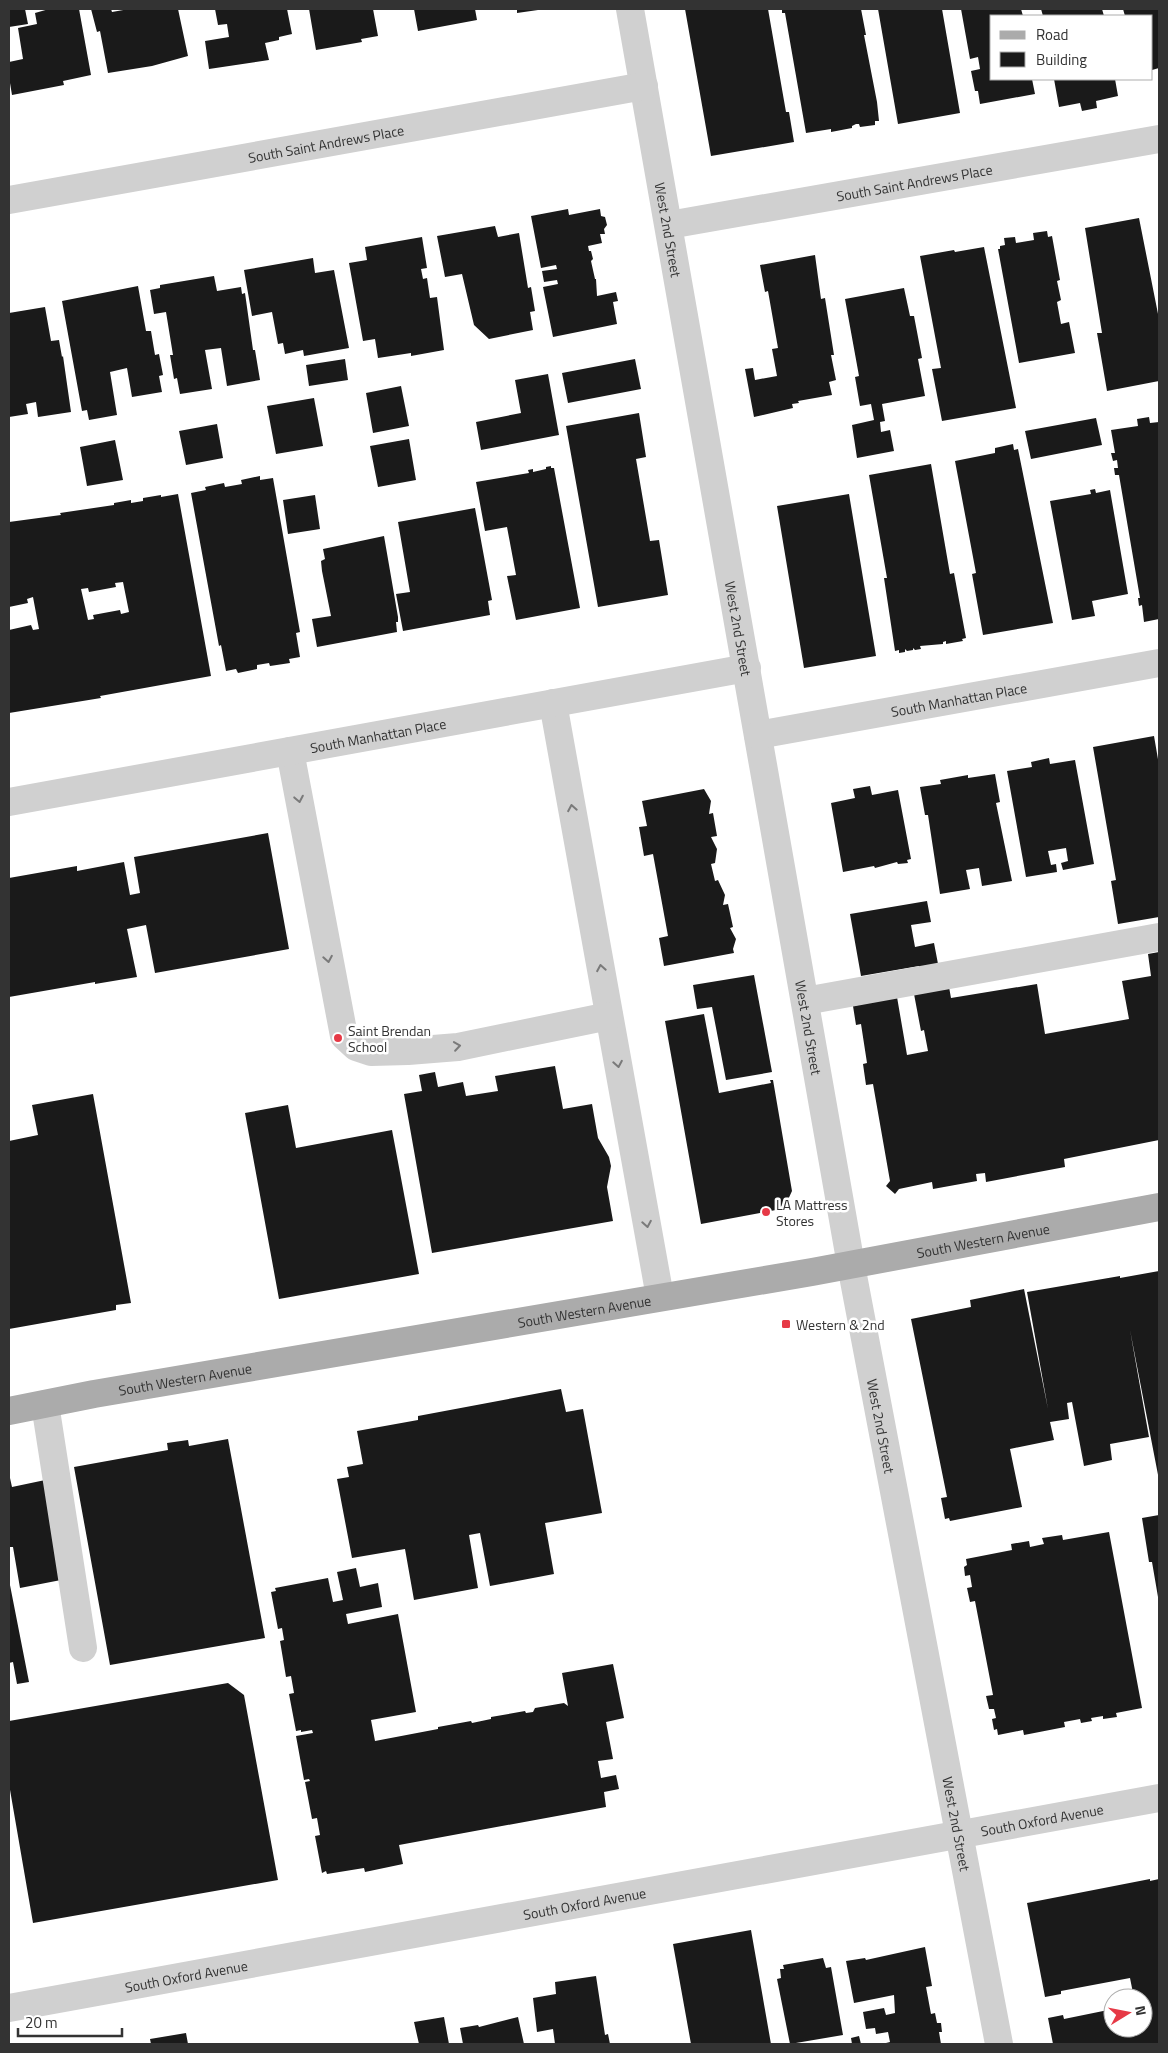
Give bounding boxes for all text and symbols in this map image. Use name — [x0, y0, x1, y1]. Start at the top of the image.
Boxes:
legend — [990, 15, 1153, 80]
text: Road — [1036, 23, 1068, 46]
text: Building — [1036, 48, 1087, 71]
street label: South Saint Andrews Place — [246, 119, 406, 167]
street label: South Saint Andrews Place — [835, 158, 994, 206]
street label: West 2nd Street — [650, 181, 687, 279]
street label: West 2nd Street — [720, 580, 758, 678]
street label: South Manhattan Place — [889, 676, 1029, 721]
street label: South Manhattan Place — [308, 712, 448, 758]
one-way arrow — [294, 794, 304, 803]
one-way arrow — [568, 804, 578, 813]
one-way arrow — [323, 954, 333, 963]
one-way arrow — [596, 964, 606, 973]
street label: West 2nd Street — [791, 978, 828, 1076]
place label: Saint Brendan School — [348, 1020, 431, 1057]
marker: Saint Brendan School — [332, 1032, 344, 1044]
one-way arrow — [453, 1042, 461, 1052]
one-way arrow — [613, 1060, 623, 1069]
place label: LA Mattress Stores — [776, 1194, 848, 1231]
marker: LA Mattress Stores — [760, 1206, 772, 1218]
street label: South Western Avenue — [915, 1217, 1051, 1263]
one-way arrow — [641, 1220, 651, 1229]
street label: South Western Avenue — [516, 1289, 653, 1332]
place label: Western & 2nd — [796, 1314, 885, 1335]
marker: Western & 2nd — [780, 1318, 792, 1330]
street label: South Western Avenue — [117, 1357, 253, 1400]
street label: West 2nd Street — [862, 1377, 901, 1475]
street label: West 2nd Street — [938, 1775, 976, 1873]
street label: South Oxford Avenue — [979, 1798, 1105, 1841]
street label: South Oxford Avenue — [521, 1881, 648, 1924]
street label: South Oxford Avenue — [123, 1954, 249, 1997]
north arrow — [1103, 1988, 1153, 2038]
text: N — [1130, 2004, 1152, 2017]
scale bar — [18, 2006, 121, 2038]
text: 20 m — [25, 2011, 58, 2034]

